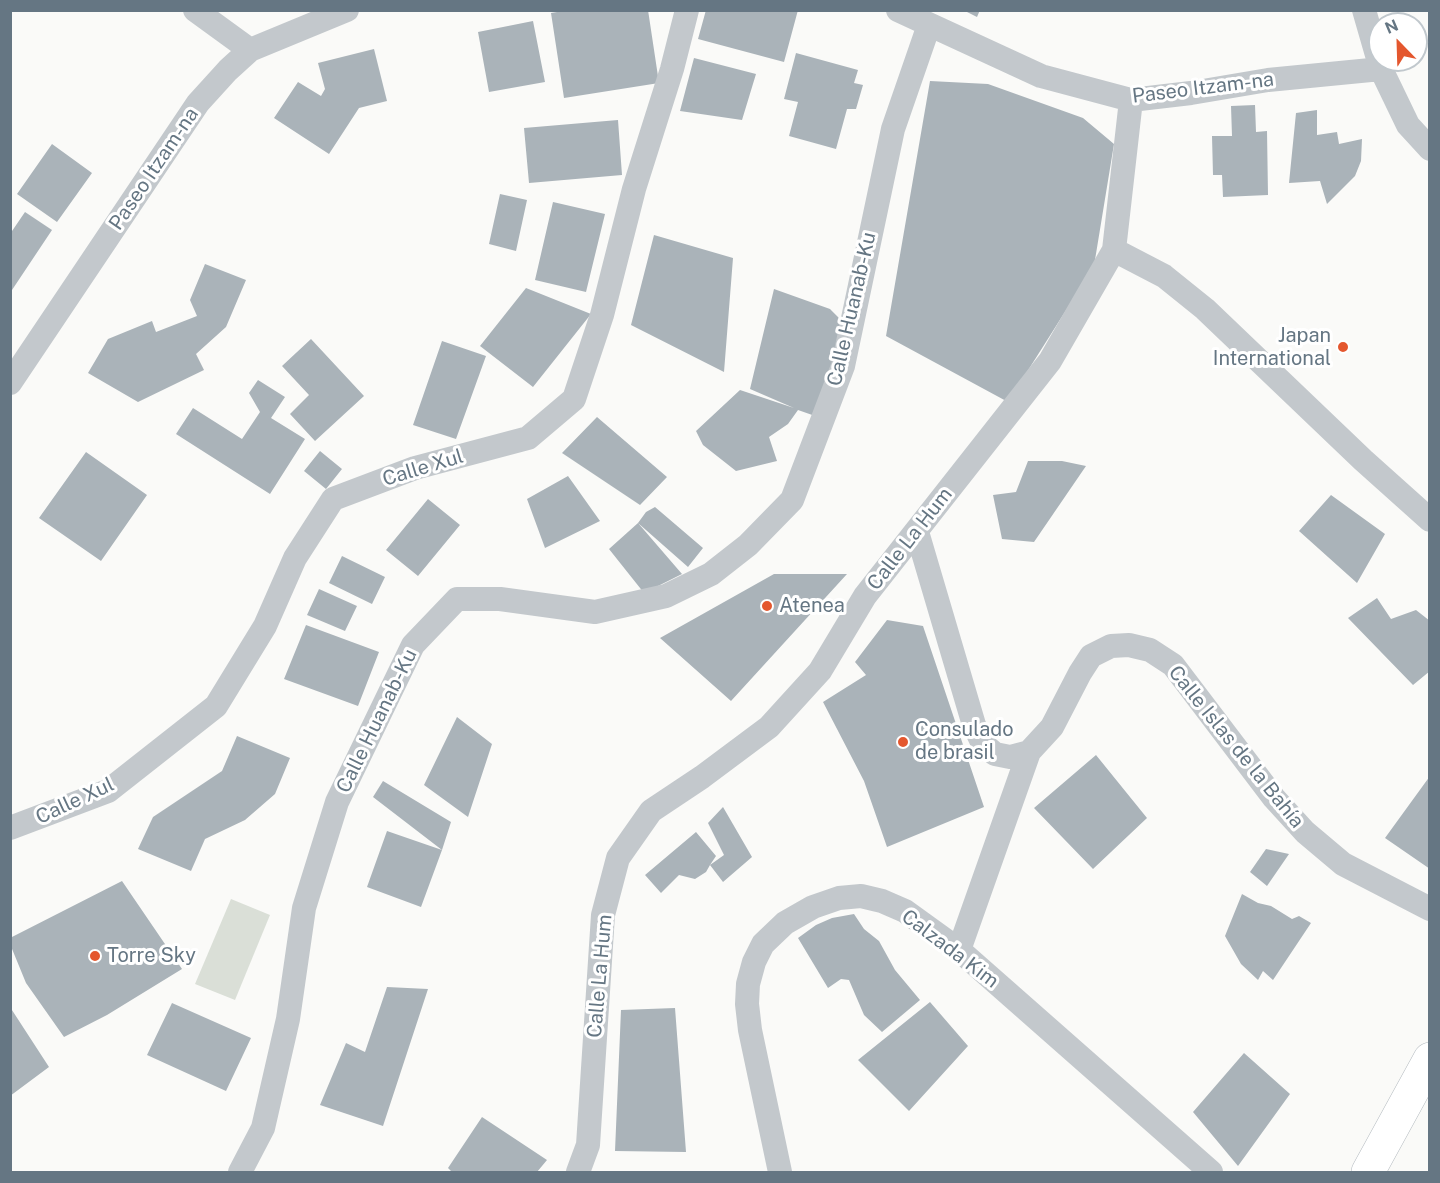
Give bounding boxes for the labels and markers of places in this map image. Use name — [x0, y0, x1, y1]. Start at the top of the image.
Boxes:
place label: Japan International — [1213, 324, 1331, 371]
marker: Japan International — [1336, 340, 1350, 354]
place label: Atenea — [779, 594, 845, 618]
marker: Atenea — [760, 599, 774, 613]
place label: Consulado de brasil — [915, 718, 1014, 765]
marker: Consulado de brasil — [896, 735, 910, 749]
place label: Torre Sky — [107, 944, 196, 968]
marker: Torre Sky — [88, 949, 102, 963]

